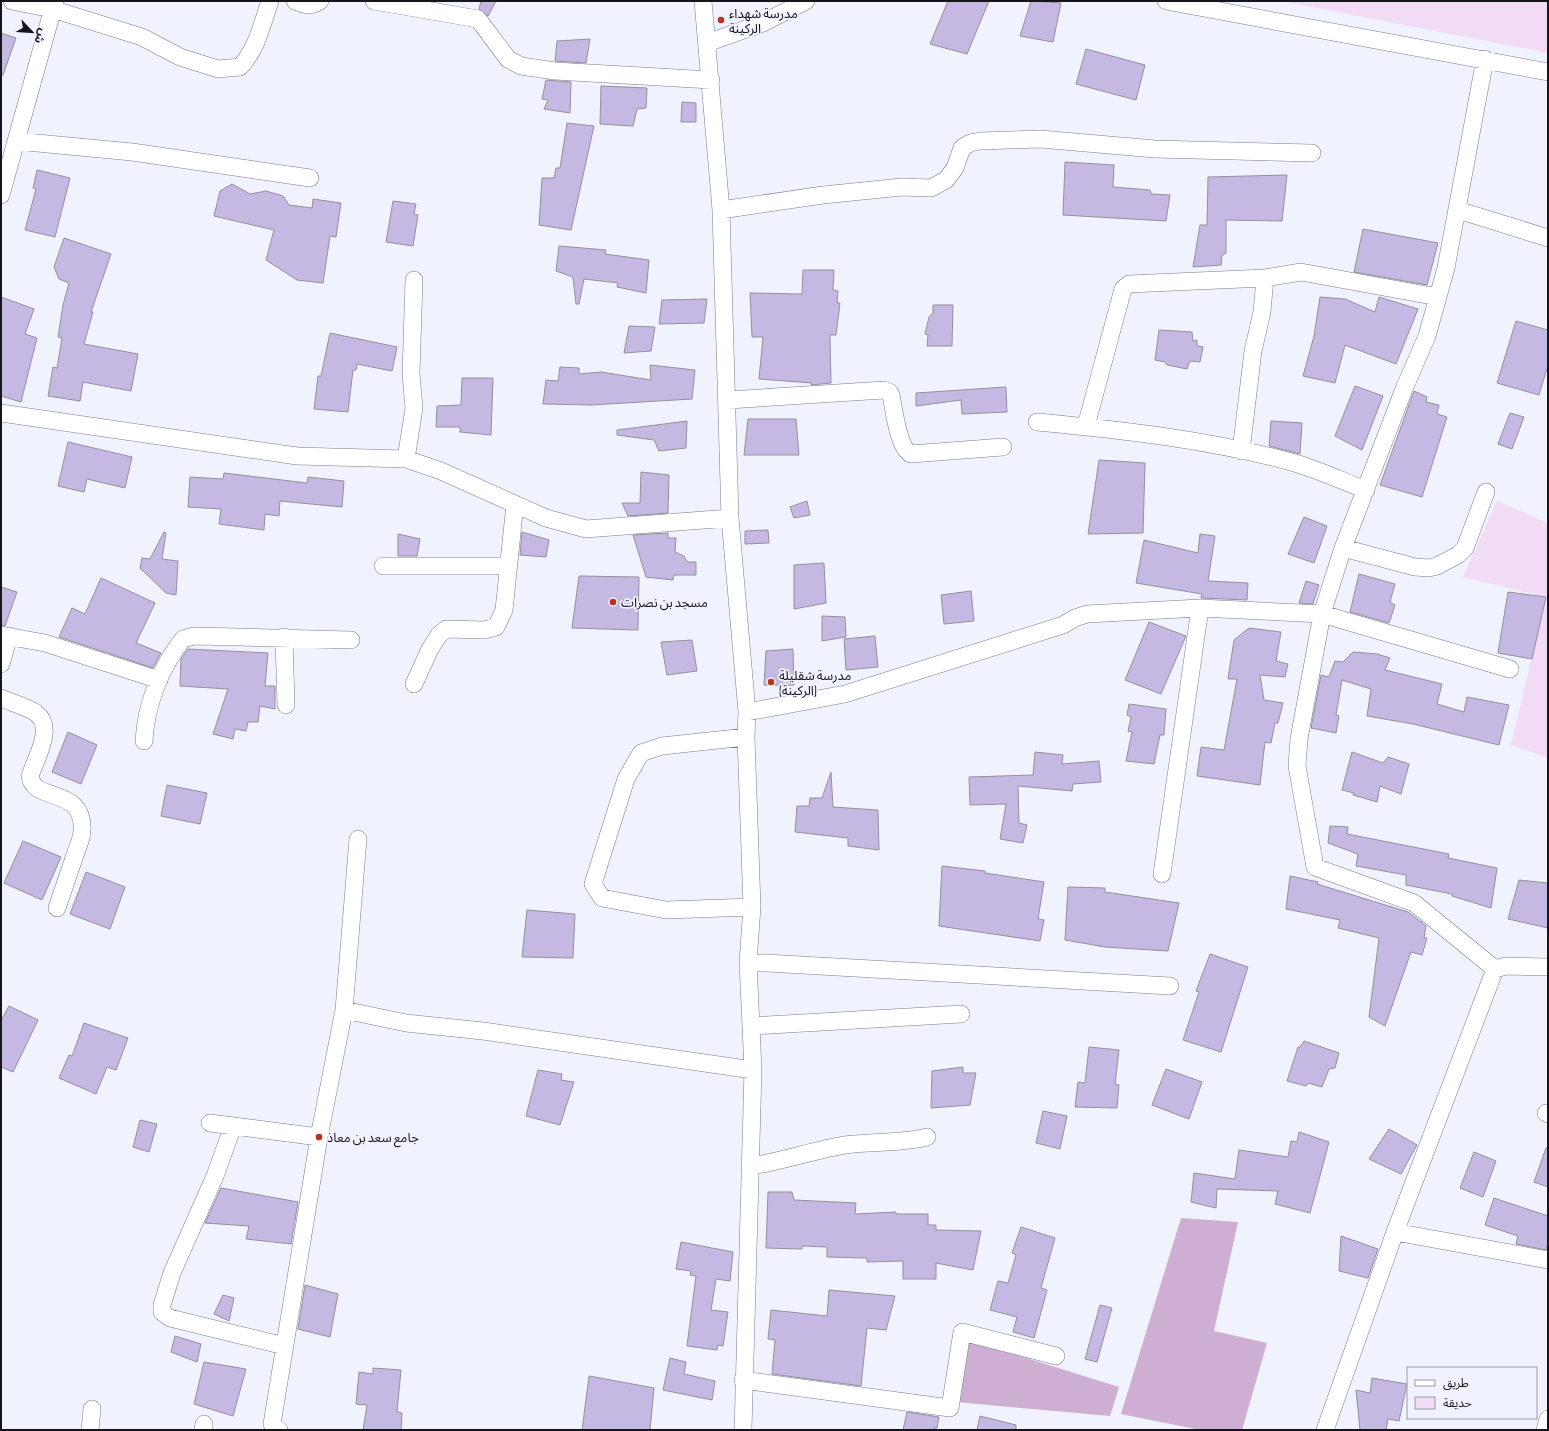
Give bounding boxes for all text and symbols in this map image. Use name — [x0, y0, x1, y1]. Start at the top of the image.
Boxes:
place label: مدرسة شهداء الركينة — [729, 6, 798, 37]
north arrow — [12, 12, 52, 52]
marker: مدرسة شهداء الركينة — [716, 15, 726, 25]
text: ش — [32, 26, 50, 46]
place label: مسجد بن نصرات — [621, 595, 708, 611]
marker: مسجد بن نصرات — [608, 597, 618, 607]
place label: مدرسة شقليلة (الركينة) — [779, 668, 851, 699]
marker: مدرسة شقليلة (الركينة) — [766, 677, 776, 687]
place label: جامع سعد بن معاذ — [327, 1130, 419, 1148]
marker: جامع سعد بن معاذ — [314, 1132, 324, 1142]
legend — [1407, 1367, 1537, 1419]
text: طريق — [1443, 1376, 1469, 1391]
text: حديقة — [1443, 1396, 1472, 1411]

